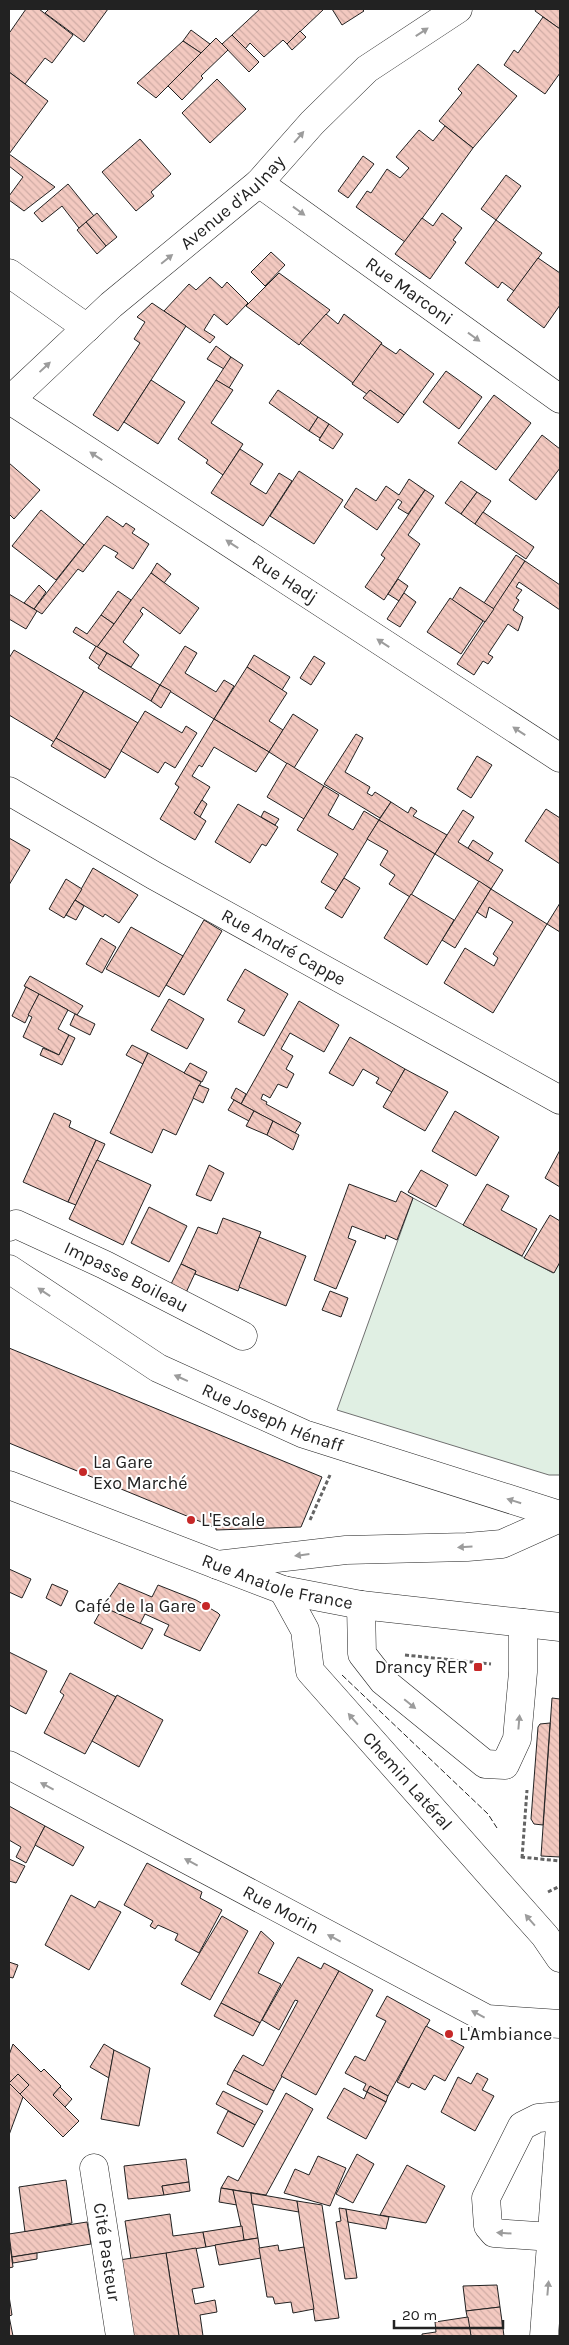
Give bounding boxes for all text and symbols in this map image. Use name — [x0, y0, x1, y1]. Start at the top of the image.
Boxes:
one-way arrow — [415, 28, 429, 37]
one-way arrow — [293, 132, 305, 144]
street label: Avenue d'Aulnay — [176, 150, 290, 254]
one-way arrow — [292, 206, 306, 216]
street label: Rue Marconi — [361, 252, 457, 330]
one-way arrow — [161, 254, 173, 265]
one-way arrow — [467, 331, 480, 342]
one-way arrow — [39, 361, 51, 373]
one-way arrow — [89, 451, 103, 461]
one-way arrow — [226, 540, 239, 549]
street label: Rue Hadj — [248, 550, 322, 608]
one-way arrow — [376, 638, 390, 647]
one-way arrow — [513, 726, 526, 736]
street label: Rue André Cappe — [218, 904, 350, 990]
street label: Impasse Boileau — [61, 1237, 192, 1317]
one-way arrow — [37, 1287, 50, 1297]
one-way arrow — [174, 1374, 188, 1382]
street label: Rue Joseph Hénaff — [198, 1378, 347, 1457]
place label: La Gare Exo Marché — [93, 1451, 188, 1494]
marker: La Gare Exo Marché — [77, 1466, 89, 1478]
one-way arrow — [506, 1496, 521, 1504]
place label: L'Escale — [201, 1509, 265, 1531]
marker: L'Escale — [185, 1514, 197, 1526]
one-way arrow — [456, 1544, 472, 1552]
street label: Rue Anatole France — [199, 1549, 355, 1614]
one-way arrow — [294, 1551, 310, 1559]
place label: Café de la Gare — [75, 1595, 196, 1617]
marker: Café de la Gare — [200, 1600, 212, 1612]
place label: Drancy RER — [375, 1656, 468, 1678]
marker: Drancy RER — [472, 1661, 484, 1673]
one-way arrow — [404, 1698, 417, 1709]
one-way arrow — [347, 1714, 359, 1726]
one-way arrow — [515, 1714, 523, 1730]
street label: Chemin Latéral — [358, 1727, 457, 1835]
one-way arrow — [40, 1782, 54, 1790]
one-way arrow — [183, 1858, 198, 1866]
street label: Rue Morin — [239, 1880, 323, 1939]
one-way arrow — [524, 1914, 536, 1926]
one-way arrow — [327, 1934, 342, 1942]
one-way arrow — [471, 2010, 485, 2018]
place label: L'Ambiance — [459, 2023, 552, 2045]
marker: L'Ambiance — [443, 2028, 455, 2040]
street label: Cité Pasteur — [89, 2201, 126, 2303]
one-way arrow — [496, 2229, 512, 2237]
one-way arrow — [545, 2279, 553, 2295]
scale bar — [394, 2298, 503, 2330]
text: 20 m — [402, 2306, 437, 2324]

